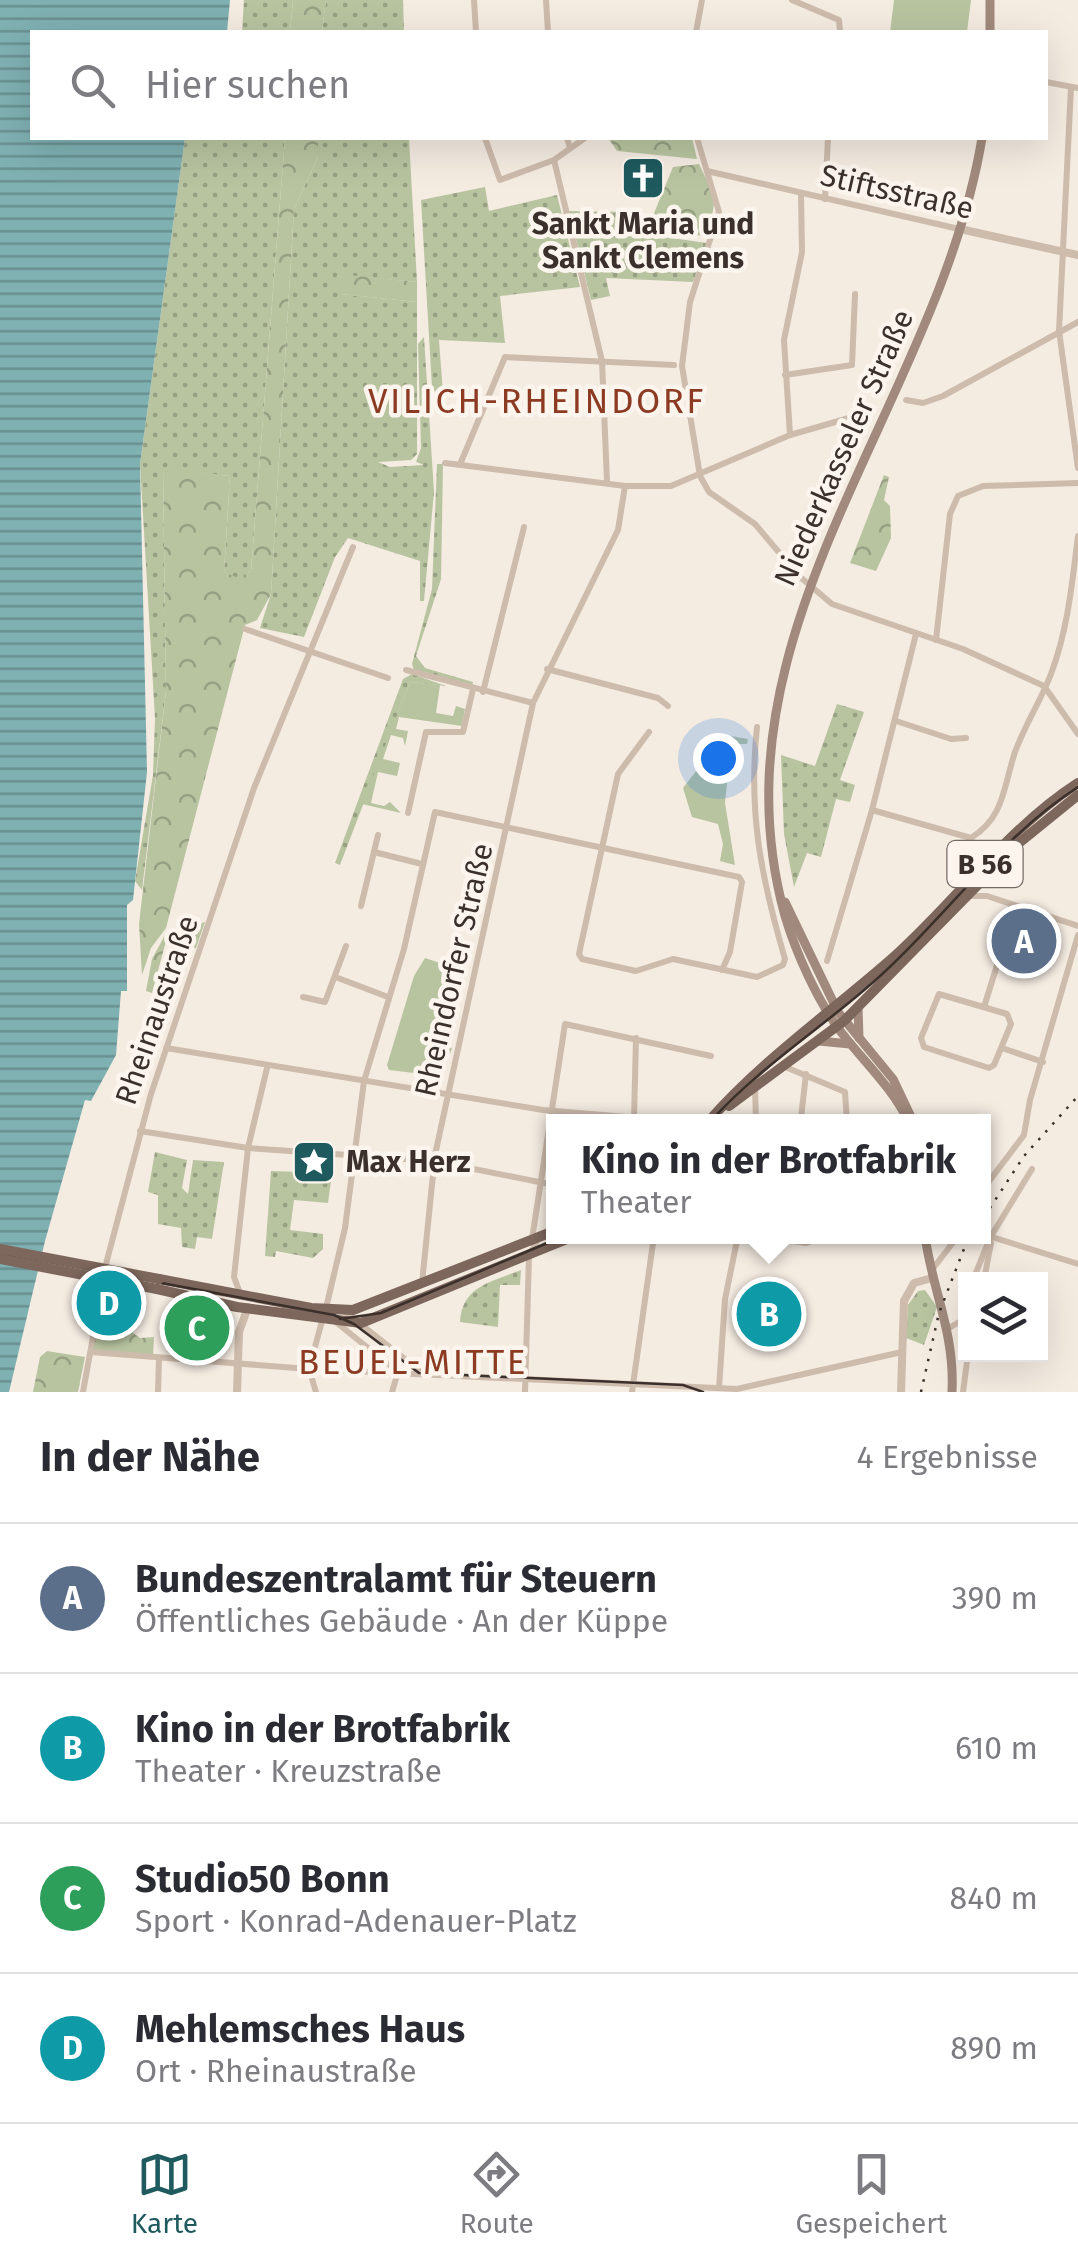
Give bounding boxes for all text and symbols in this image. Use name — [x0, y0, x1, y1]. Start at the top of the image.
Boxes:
search box — [30, 30, 1048, 140]
icon: search — [65, 58, 120, 113]
text: Hier suchen — [145, 62, 350, 108]
church icon: Sankt Maria und Sankt Clemens — [620, 155, 666, 201]
street label: Stiftsstraße — [817, 157, 977, 227]
place label: Sankt Maria und Sankt Clemens — [532, 206, 754, 276]
street label: Niederkasseler Straße — [767, 304, 921, 592]
district label: VILICH-RHEINDORF — [368, 380, 706, 422]
your location — [693, 733, 744, 784]
street label: Rheindorfer Straße — [407, 840, 501, 1100]
road number: B 56 — [948, 841, 1022, 887]
pin: A — [992, 904, 1056, 978]
street label: Rheinaustraße — [108, 911, 206, 1109]
popup — [546, 1114, 991, 1244]
text: Kino in der Brotfabrik — [581, 1137, 956, 1183]
place icon: Max Herz — [291, 1139, 337, 1185]
place label: Max Herz — [346, 1144, 471, 1180]
text: Theater — [581, 1183, 692, 1221]
pin: D — [76, 1266, 142, 1340]
map controls — [958, 1272, 1048, 1362]
button: layers — [958, 1272, 1048, 1362]
pin: B — [736, 1276, 802, 1352]
pin: C — [164, 1290, 230, 1366]
district label: BEUEL-MITTE — [298, 1341, 528, 1383]
text: In der Nähe — [40, 1432, 260, 1482]
text: 4 Ergebnisse — [856, 1438, 1038, 1476]
text: Bundeszentralamt für Steuern — [135, 1556, 657, 1602]
text: A — [63, 1579, 82, 1617]
text: 390 m — [952, 1579, 1038, 1617]
text: Öffentliches Gebäude · An der Küppe — [135, 1602, 668, 1640]
text: Kino in der Brotfabrik — [135, 1706, 510, 1752]
text: B — [63, 1729, 82, 1767]
text: 610 m — [955, 1729, 1038, 1767]
text: Theater · Kreuzstraße — [135, 1752, 442, 1790]
text: Studio50 Bonn — [135, 1856, 390, 1902]
text: C — [63, 1879, 82, 1917]
text: 840 m — [950, 1879, 1038, 1917]
text: Sport · Konrad-Adenauer-Platz — [135, 1902, 577, 1940]
text: Mehlemsches Haus — [135, 2006, 465, 2052]
text: D — [62, 2029, 83, 2067]
text: 890 m — [950, 2029, 1038, 2067]
text: Ort · Rheinaustraße — [135, 2052, 417, 2090]
tab: Karte — [131, 2147, 198, 2240]
tab: Route — [460, 2147, 534, 2240]
tab: Gespeichert — [795, 2147, 947, 2240]

